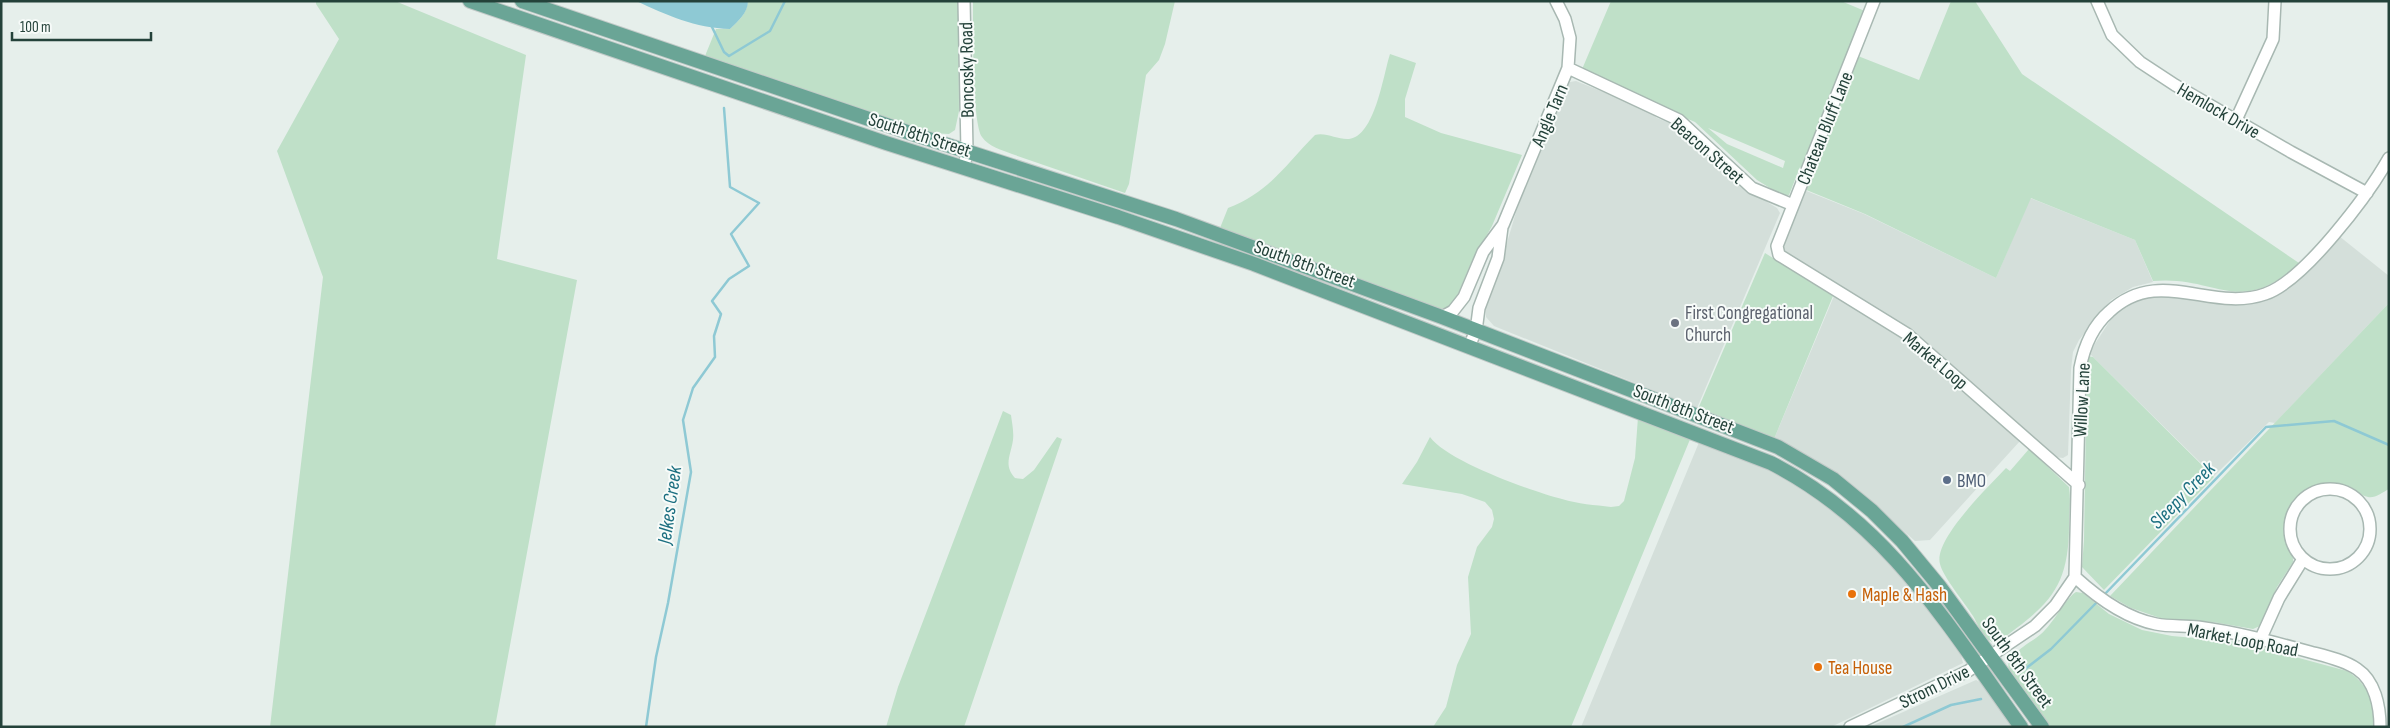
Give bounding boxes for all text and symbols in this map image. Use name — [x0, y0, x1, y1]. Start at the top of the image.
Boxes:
scale bar — [12, 10, 151, 42]
text: 100 m — [20, 18, 51, 37]
street label: Boncosky Road — [955, 22, 980, 118]
street label: Chateau Bluff Lane — [1792, 69, 1859, 189]
street label: Hemlock Drive — [2173, 78, 2264, 144]
street label: Angle Tarn — [1527, 81, 1574, 151]
street label: South 8th Street — [865, 108, 974, 163]
street label: Beacon Street — [1665, 113, 1749, 189]
street label: South 8th Street — [1251, 235, 1359, 293]
place label: First Congregational Church — [1685, 302, 1813, 347]
marker: First Congregational Church — [1669, 317, 1681, 329]
street label: Market Loop — [1898, 327, 1972, 395]
street label: Willow Lane — [2069, 362, 2096, 438]
street label: South 8th Street — [1630, 380, 1737, 439]
water label: Sleepy Creek — [2145, 457, 2221, 534]
water label: Jelkes Creek — [653, 464, 687, 547]
place label: BMO — [1957, 470, 1986, 493]
marker: BMO — [1941, 474, 1953, 486]
place label: Maple & Hash — [1862, 584, 1947, 607]
marker: Maple & Hash — [1846, 588, 1858, 600]
street label: South 8th Street — [1976, 613, 2057, 713]
street label: Market Loop Road — [2185, 618, 2300, 662]
place label: Tea House — [1828, 657, 1892, 680]
street label: Strom Drive — [1896, 660, 1974, 714]
marker: Tea House — [1812, 661, 1824, 673]

